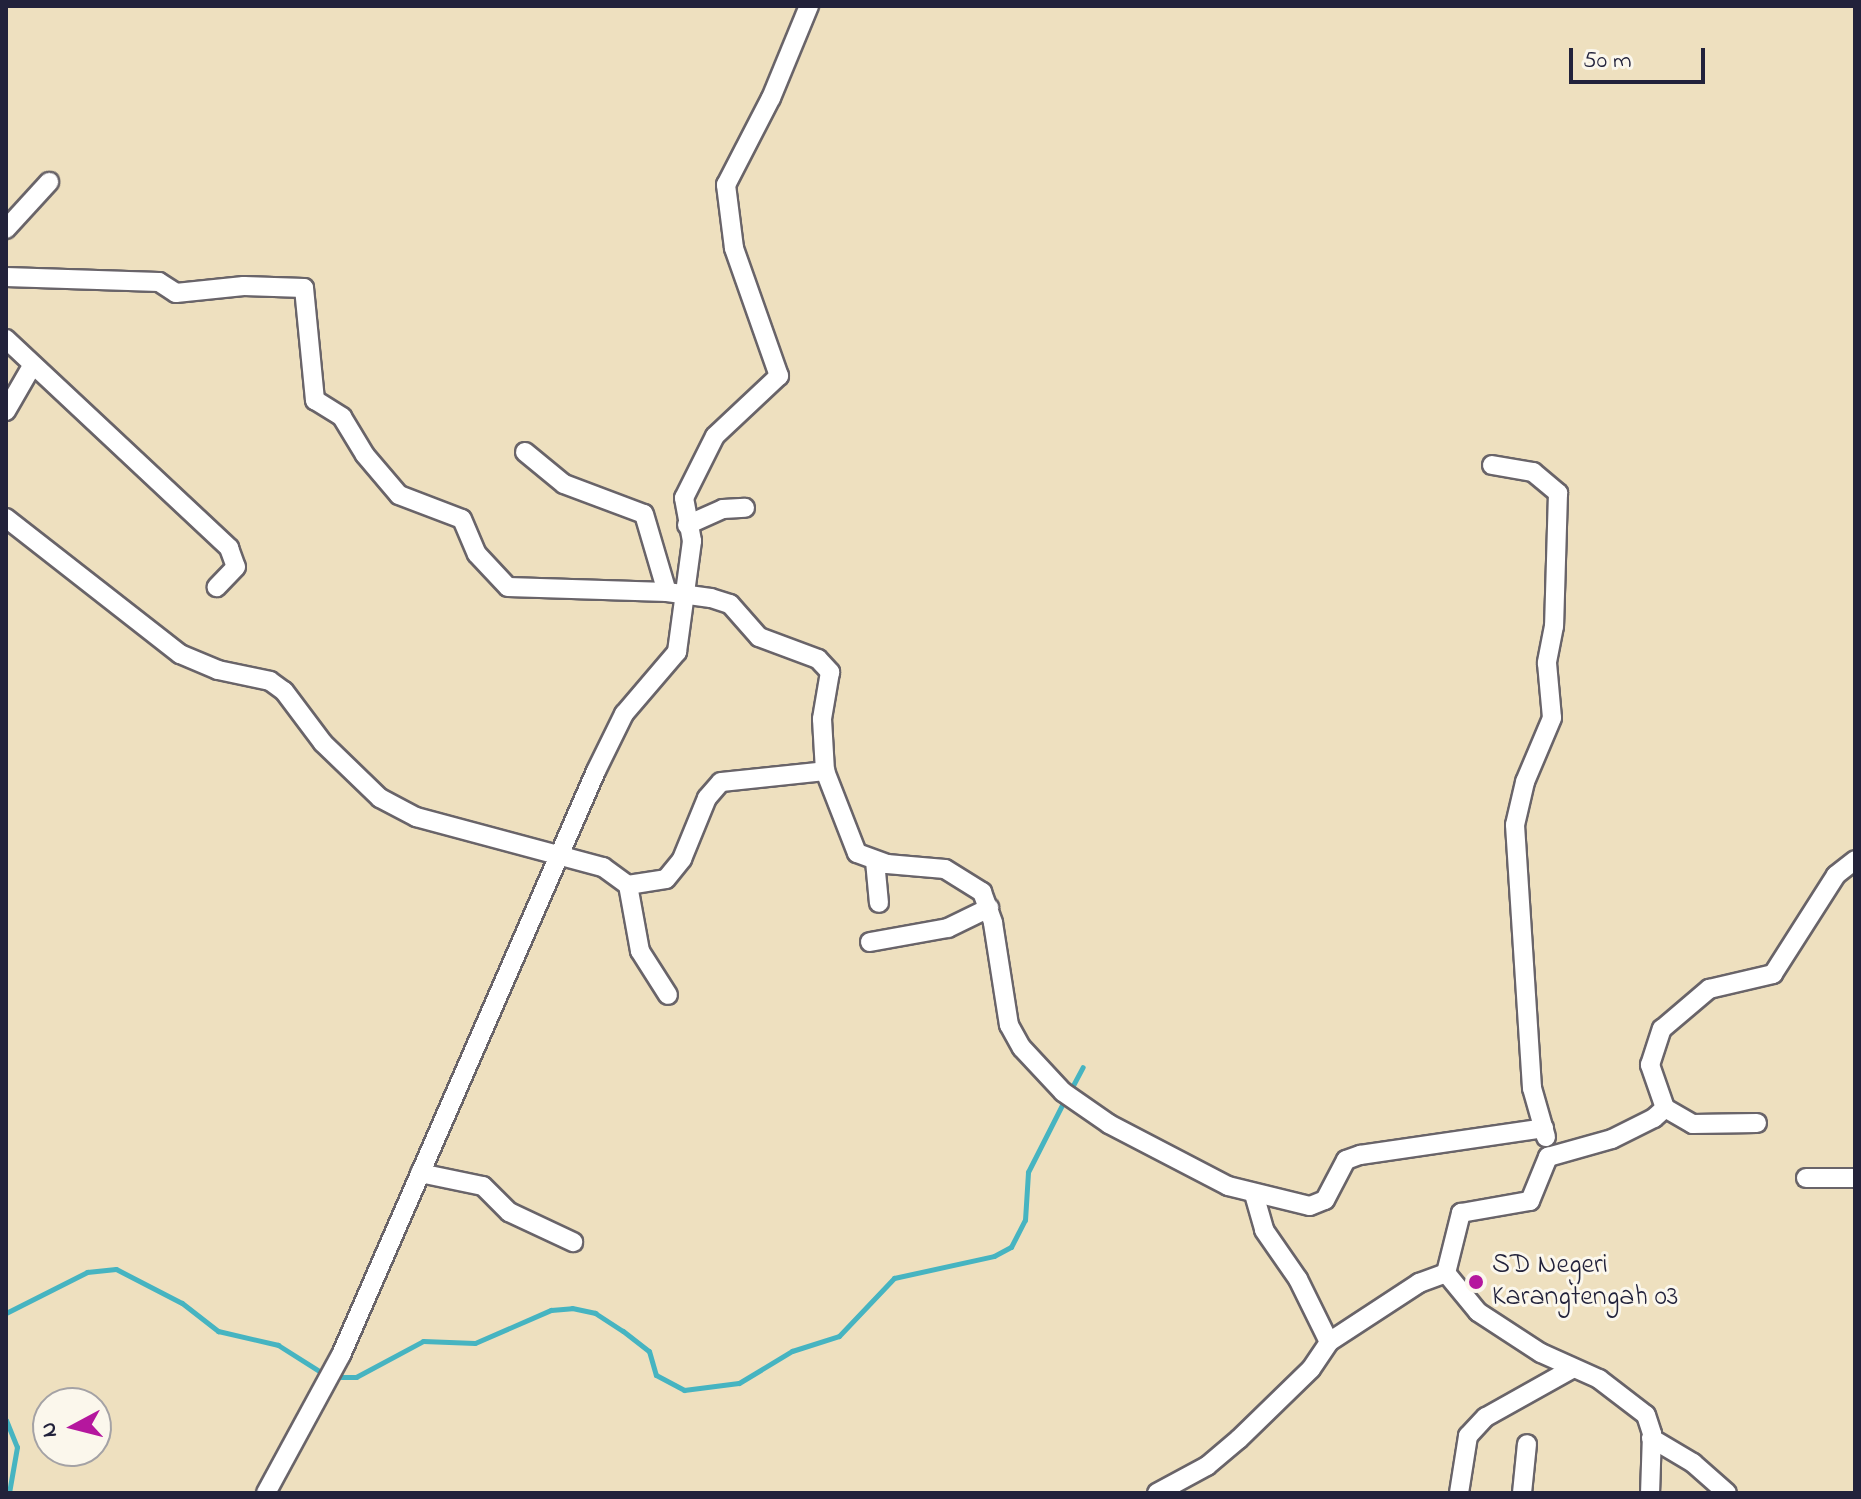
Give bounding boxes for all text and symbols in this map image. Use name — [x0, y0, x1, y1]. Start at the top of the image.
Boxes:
scale bar — [1573, 32, 1709, 82]
text: 50 m — [1583, 44, 1632, 79]
place label: SD Negeri Karangtengah 03 — [1492, 1249, 1678, 1315]
marker: SD Negeri Karangtengah 03 — [1467, 1273, 1485, 1291]
north arrow — [32, 1387, 112, 1467]
text: N — [33, 1420, 67, 1439]

